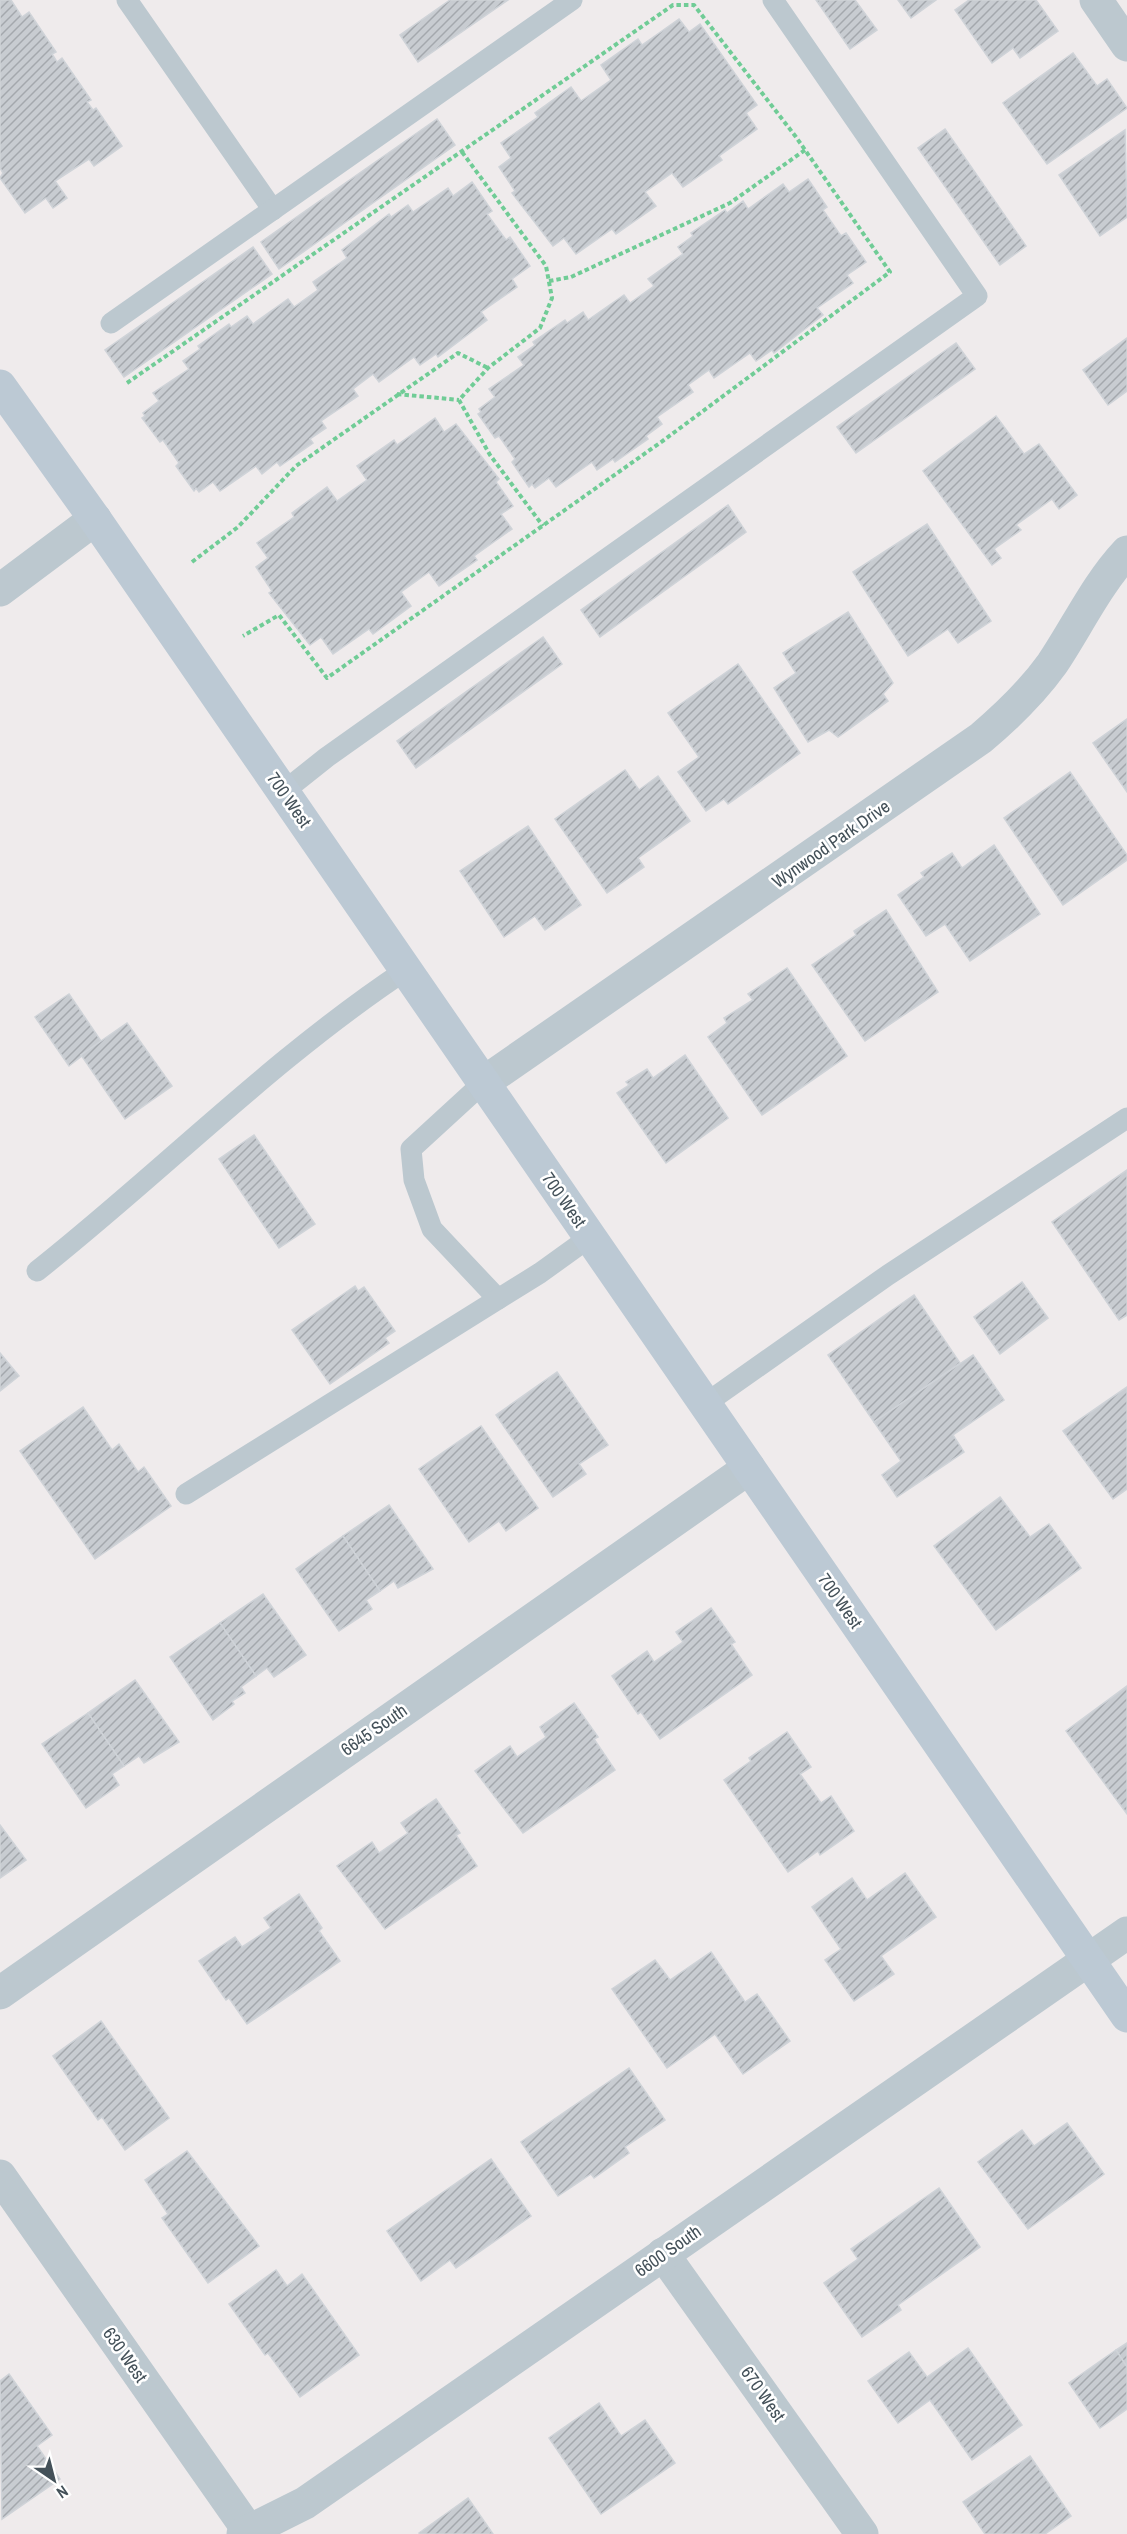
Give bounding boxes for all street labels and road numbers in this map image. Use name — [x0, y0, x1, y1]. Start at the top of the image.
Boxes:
street label: 700 West — [261, 767, 317, 832]
street label: Wynwood Park Drive — [767, 794, 895, 894]
street label: 700 West — [536, 1167, 592, 1232]
street label: 700 West — [812, 1568, 868, 1633]
street label: 6645 South — [336, 1698, 412, 1761]
street label: 6600 South — [630, 2219, 706, 2282]
street label: 630 West — [97, 2322, 153, 2387]
street label: 670 West — [735, 2361, 791, 2426]

